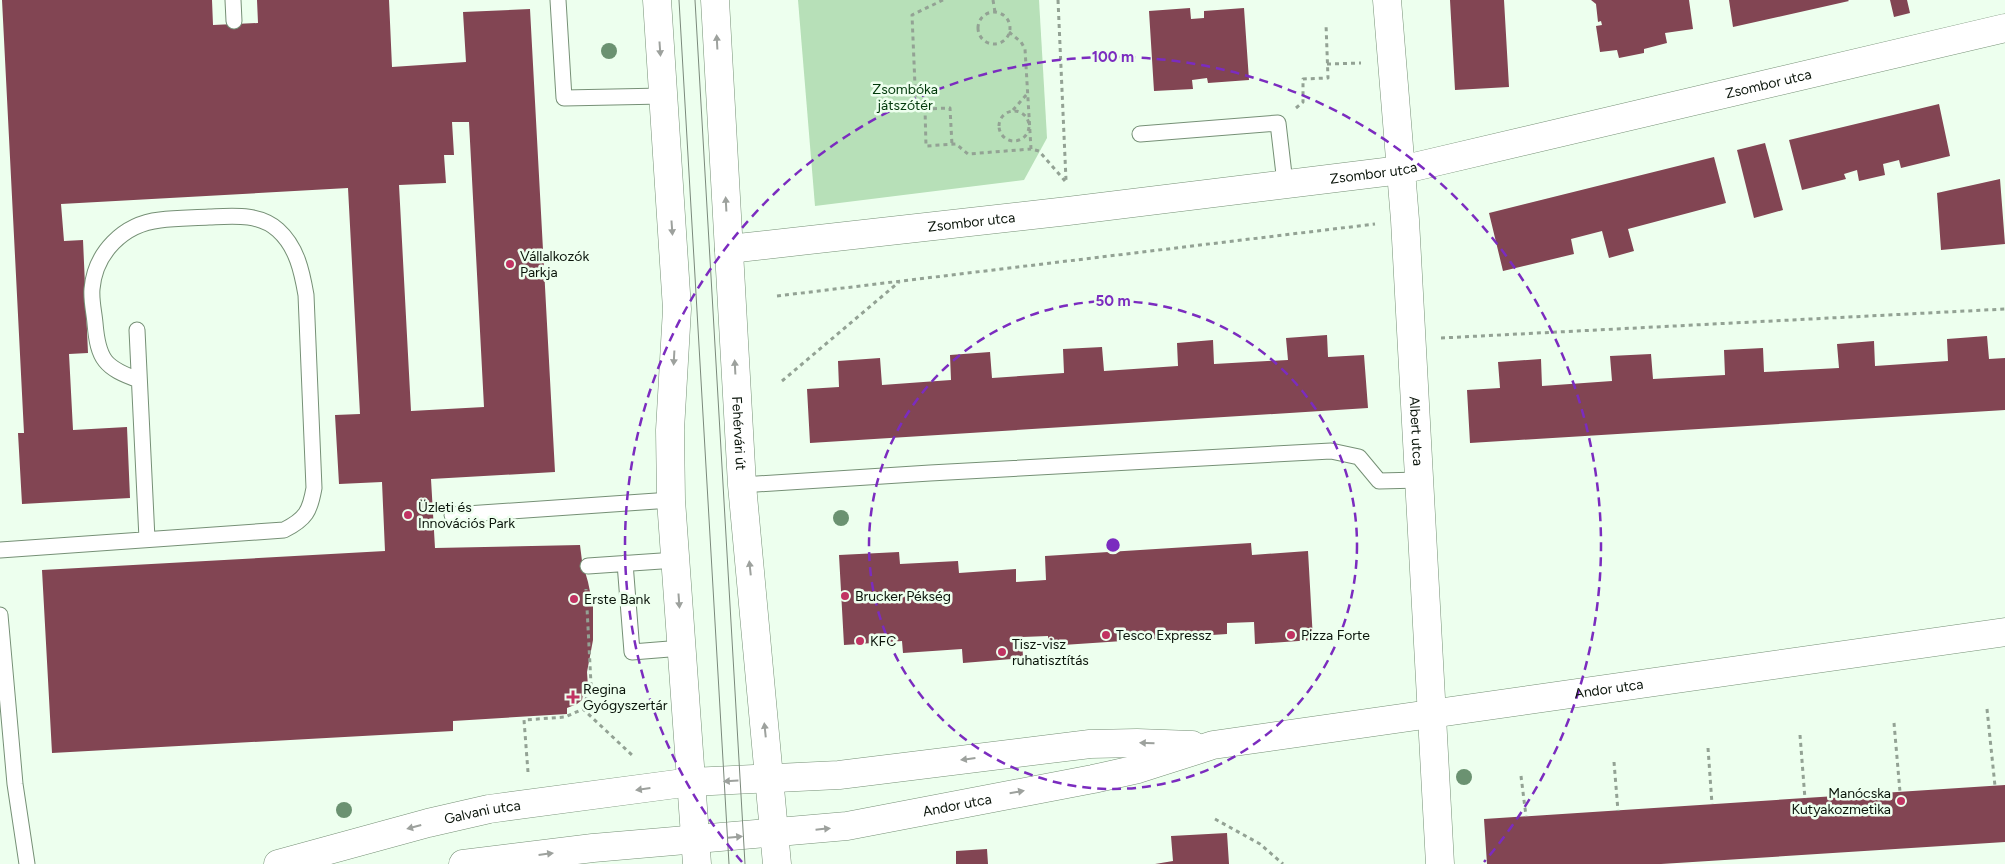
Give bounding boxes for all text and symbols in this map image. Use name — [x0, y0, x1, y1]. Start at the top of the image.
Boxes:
one-way arrow — [713, 34, 721, 50]
one-way arrow — [656, 41, 664, 57]
text: 100 m — [1092, 48, 1134, 66]
street label: Zsombor utca — [1724, 65, 1813, 102]
park label: Zsombóka játszótér — [872, 81, 938, 114]
street label: Zsombor utca — [1329, 158, 1419, 187]
one-way arrow — [722, 196, 730, 212]
street label: Zsombor utca — [927, 208, 1016, 235]
one-way arrow — [668, 221, 676, 237]
place label: Vállalkozók Parkja — [520, 248, 589, 281]
marker: Vállalkozók Parkja — [504, 258, 516, 270]
text: 50 m — [1095, 292, 1131, 310]
one-way arrow — [670, 350, 678, 366]
one-way arrow — [731, 358, 739, 374]
street label: Fehérvári út — [729, 396, 750, 471]
street label: Albert utca — [1406, 396, 1427, 466]
place label: Üzleti és Innovációs Park — [418, 499, 515, 532]
marker: Üzleti és Innovációs Park — [402, 509, 414, 521]
centre of rings — [1104, 536, 1122, 554]
one-way arrow — [746, 560, 754, 576]
place label: Brucker Pékség — [855, 588, 951, 605]
marker: Brucker Pékség — [839, 590, 851, 602]
place label: Erste Bank — [584, 591, 650, 608]
marker: Erste Bank — [568, 593, 580, 605]
one-way arrow — [675, 594, 683, 610]
place label: Tesco Expressz — [1116, 627, 1212, 644]
place label: Pizza Forte — [1301, 627, 1370, 644]
marker: Tesco Expressz — [1100, 629, 1112, 641]
marker: Pizza Forte — [1285, 629, 1297, 641]
place label: KFC — [870, 633, 896, 650]
marker: KFC — [854, 635, 866, 647]
place label: Tisz-visz ruhatisztítás — [1012, 636, 1089, 669]
marker: Tisz-visz ruhatisztítás — [996, 646, 1008, 658]
street label: Andor utca — [1573, 675, 1644, 702]
place label: Regina Gyógyszertár — [583, 681, 668, 714]
marker: Regina Gyógyszertár — [567, 691, 579, 703]
one-way arrow — [761, 722, 769, 738]
one-way arrow — [1139, 739, 1155, 747]
one-way arrow — [960, 755, 976, 763]
one-way arrow — [723, 777, 739, 785]
one-way arrow — [635, 785, 651, 793]
place label: Manócska Kutyakozmetika — [1792, 785, 1891, 818]
one-way arrow — [1010, 788, 1026, 796]
street label: Andor utca — [921, 790, 993, 820]
marker: Manócska Kutyakozmetika — [1895, 795, 1907, 807]
street label: Galvani utca — [442, 796, 521, 828]
one-way arrow — [406, 823, 421, 831]
one-way arrow — [816, 824, 832, 832]
one-way arrow — [727, 832, 743, 840]
one-way arrow — [539, 849, 555, 857]

